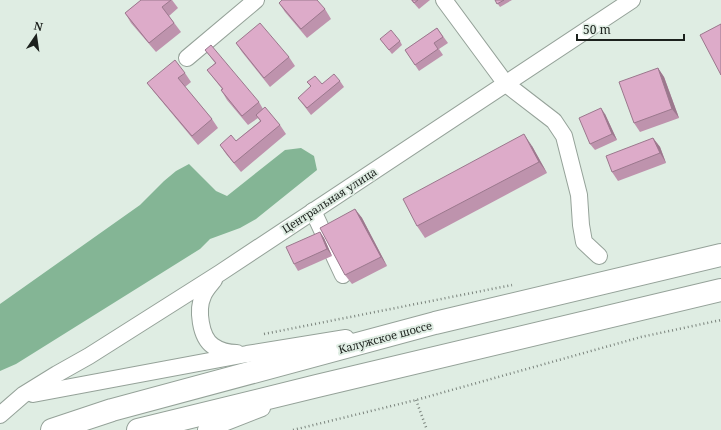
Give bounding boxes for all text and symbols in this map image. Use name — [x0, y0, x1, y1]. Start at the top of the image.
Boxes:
north arrow — [16, 16, 56, 56]
scale bar — [577, 16, 684, 42]
text: N — [32, 17, 45, 34]
text: 50 m — [583, 21, 611, 38]
street label: Центральная улица — [279, 164, 379, 236]
street label: Калужское шоссе — [337, 317, 434, 357]

